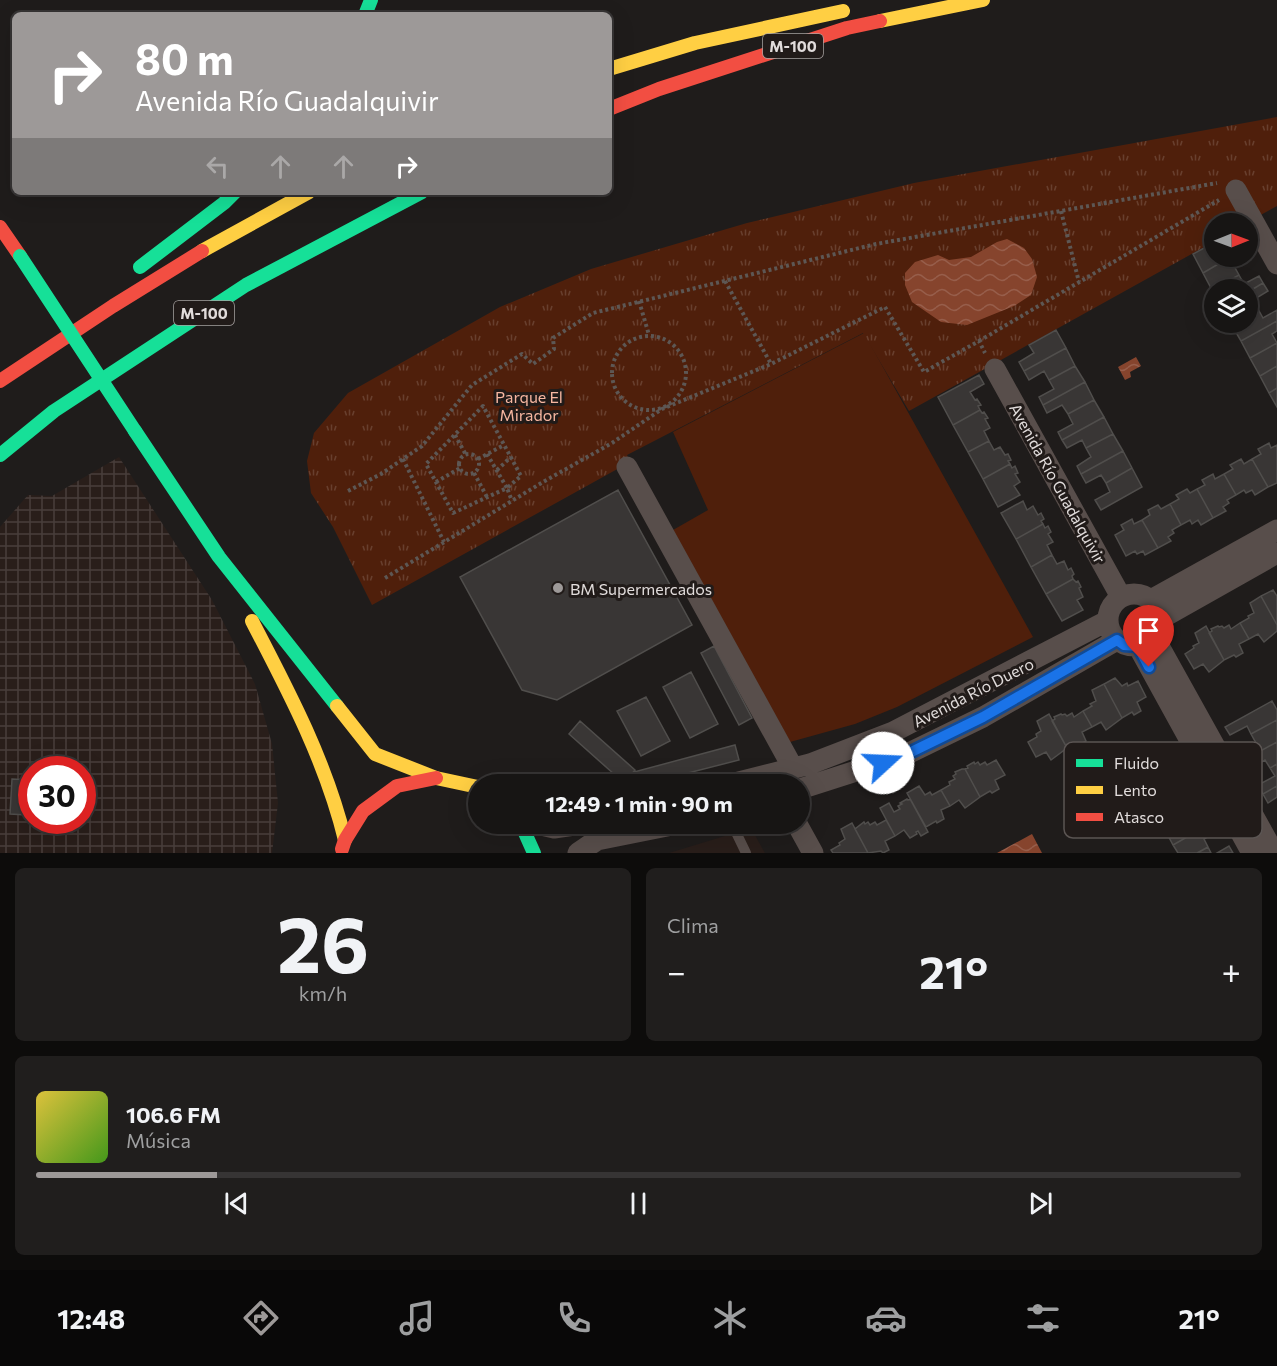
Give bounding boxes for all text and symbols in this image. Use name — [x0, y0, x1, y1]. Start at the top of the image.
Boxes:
text: 80 m — [135, 32, 234, 84]
road number: M-100 — [763, 34, 823, 58]
icon: right — [36, 36, 114, 114]
text: Avenida Río Guadalquivir — [135, 84, 439, 117]
icon: left — [201, 150, 234, 183]
icon: ahead — [264, 150, 297, 183]
icon: ahead — [327, 150, 360, 183]
icon: right — [390, 150, 423, 183]
north arrow — [1204, 213, 1258, 267]
map controls — [1204, 213, 1258, 333]
button: layers — [1204, 279, 1258, 333]
road number: M-100 — [174, 301, 234, 325]
park label: Parque El Mirador — [495, 387, 563, 424]
street label: Avenida Río Guadalquivir — [1006, 400, 1110, 567]
place label: BM Supermercados — [570, 579, 712, 598]
marker: BM Supermercados — [551, 581, 565, 595]
pin — [1123, 605, 1174, 667]
icon: arrive — [1132, 614, 1165, 647]
street label: Avenida Río Duero — [909, 653, 1037, 731]
position arrow — [851, 731, 915, 795]
legend — [1064, 742, 1262, 838]
text: Fluido — [1114, 753, 1159, 772]
speed limit sign: 30 — [18, 756, 96, 834]
text: Lento — [1114, 780, 1157, 799]
text: 12:49 · 1 min · 90 m — [545, 790, 733, 817]
text: Atasco — [1114, 807, 1164, 826]
text: 26 — [277, 894, 369, 989]
text: Clima — [667, 913, 719, 937]
text: 21° — [919, 943, 988, 998]
text: − — [667, 950, 686, 991]
text: + — [1222, 950, 1241, 991]
text: km/h — [299, 981, 347, 1005]
text: 106.6 FM — [126, 1101, 221, 1128]
text: Música — [126, 1128, 191, 1152]
icon: previous — [220, 1187, 253, 1220]
icon: pause — [622, 1187, 655, 1220]
icon: next — [1024, 1187, 1057, 1220]
icon: directions — [240, 1297, 282, 1339]
icon: music — [396, 1297, 438, 1339]
icon: phone — [553, 1297, 595, 1339]
icon: climate — [709, 1297, 751, 1339]
icon: car — [865, 1297, 907, 1339]
icon: filters — [1022, 1297, 1064, 1339]
text: 12:48 — [57, 1302, 125, 1335]
text: 21° — [1178, 1302, 1220, 1335]

